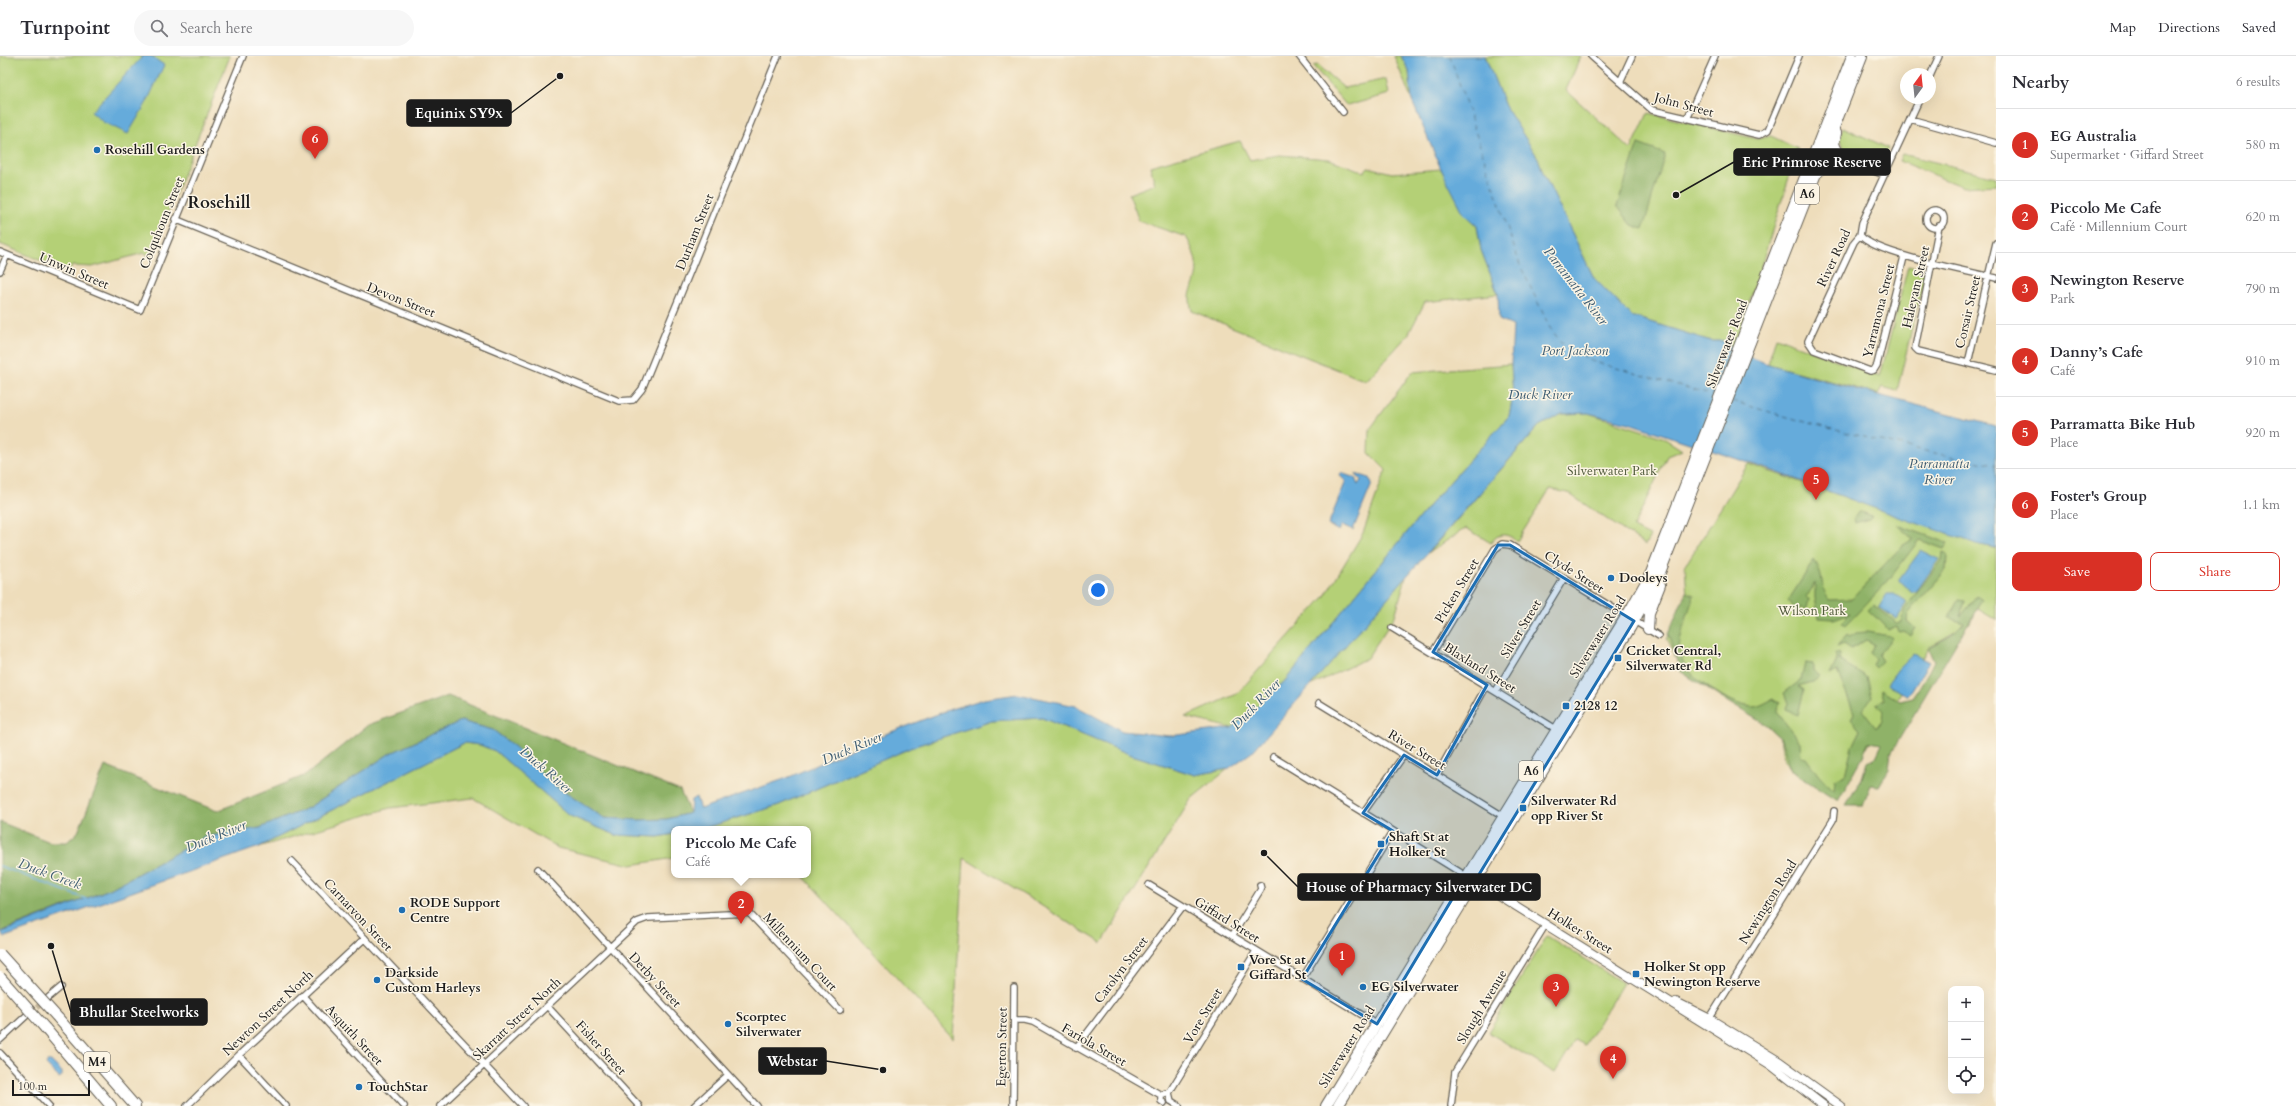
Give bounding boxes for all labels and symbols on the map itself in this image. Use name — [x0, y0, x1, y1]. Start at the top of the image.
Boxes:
north arrow — [1900, 68, 1936, 104]
street label: John Street — [1650, 88, 1716, 122]
callout: Equinix SY9x — [407, 100, 511, 126]
text: Equinix SY9x — [415, 104, 503, 123]
pin: 6 — [302, 126, 328, 159]
place label: Rosehill Gardens — [105, 141, 205, 159]
marker: Rosehill Gardens — [92, 145, 102, 155]
callout: Eric Primrose Reserve — [1734, 149, 1890, 175]
text: Eric Primrose Reserve — [1742, 153, 1882, 172]
street label: Colquhoun Street — [135, 174, 189, 272]
road number: A6 — [1795, 184, 1819, 204]
district label: Rosehill — [187, 191, 251, 214]
street label: Durham Street — [671, 191, 719, 273]
street label: River Road — [1813, 226, 1855, 290]
water label: Parramatta River — [1539, 243, 1613, 329]
street label: Haleyam Street — [1898, 244, 1934, 330]
street label: Unwin Street — [36, 248, 112, 294]
street label: Yarramona Street — [1859, 262, 1899, 360]
street label: Corsair Street — [1951, 274, 1985, 350]
street label: Devon Street — [364, 278, 438, 322]
street label: Silverwater Road — [1702, 297, 1752, 391]
water label: Port Jackson — [1542, 341, 1609, 360]
water label: Duck River — [1508, 385, 1572, 404]
water label: Parramatta River — [1909, 454, 1969, 489]
park label: Silverwater Park — [1567, 462, 1657, 480]
pin: 5 — [1803, 467, 1829, 500]
street label: Clyde Street — [1541, 546, 1607, 598]
street label: Picken Street — [1431, 555, 1483, 627]
place label: Dooleys — [1619, 569, 1668, 587]
marker: Dooleys — [1606, 573, 1616, 583]
your location — [1088, 580, 1108, 600]
street label: Silverwater Road — [1566, 592, 1630, 681]
street label: Silver Street — [1496, 596, 1546, 662]
park label: Wilson Park — [1777, 602, 1846, 620]
street label: Blaxland Street — [1440, 639, 1520, 697]
place label: Cricket Central, Silverwater Rd — [1626, 642, 1721, 675]
marker: Cricket Central, Silverwater Rd — [1613, 653, 1623, 663]
water label: Duck River — [1227, 674, 1285, 734]
place label: 2128 12 — [1574, 697, 1618, 715]
marker: 2128 12 — [1561, 701, 1571, 711]
street label: River Street — [1385, 726, 1449, 774]
water label: Duck River — [819, 727, 886, 769]
water label: Duck River — [516, 742, 577, 798]
road number: A6 — [1519, 761, 1543, 781]
place label: Silverwater Rd opp River St — [1531, 792, 1617, 825]
marker: Silverwater Rd opp River St — [1518, 803, 1528, 813]
water label: Duck River — [183, 815, 250, 857]
place label: Shaft St at Holker St — [1389, 828, 1449, 861]
marker: Shaft St at Holker St — [1376, 839, 1386, 849]
water label: Duck Creek — [16, 854, 84, 894]
street label: Newington Road — [1735, 856, 1801, 948]
callout: House of Pharmacy Silverwater DC — [1298, 874, 1540, 900]
street label: Carnarvon Street — [319, 875, 397, 955]
text: House of Pharmacy Silverwater DC — [1306, 878, 1532, 897]
pin: 2 — [728, 891, 754, 924]
street label: Giffard Street — [1191, 893, 1263, 947]
place label: RODE Support Centre — [410, 894, 500, 927]
street label: Holker Street — [1544, 904, 1616, 958]
marker: RODE Support Centre — [397, 905, 407, 915]
street label: Millennium Court — [759, 909, 841, 995]
street label: Carolyn Street — [1090, 933, 1152, 1007]
pin: 1 — [1329, 943, 1355, 976]
street label: Derby Street — [625, 948, 685, 1012]
place label: Vore St at Giffard St — [1249, 951, 1307, 984]
place label: Holker St opp Newington Reserve — [1644, 958, 1760, 991]
marker: Vore St at Giffard St — [1236, 962, 1246, 972]
place label: Darkside Custom Harleys — [385, 964, 481, 997]
street label: Newton Street North — [219, 966, 317, 1060]
street label: Slough Avenue — [1453, 966, 1511, 1048]
marker: Holker St opp Newington Reserve — [1631, 969, 1641, 979]
street label: Skarratt Street North — [469, 973, 565, 1065]
pin: 3 — [1543, 974, 1569, 1007]
marker: Darkside Custom Harleys — [372, 975, 382, 985]
place label: EG Silverwater — [1371, 978, 1459, 996]
marker: EG Silverwater — [1358, 982, 1368, 992]
street label: Vore Street — [1179, 985, 1227, 1047]
callout: Bhullar Steelworks — [71, 999, 207, 1025]
street label: Asquith Street — [321, 1001, 387, 1069]
street label: Silverwater Road — [1315, 1002, 1379, 1091]
text: Bhullar Steelworks — [79, 1003, 199, 1022]
street label: Egerton Street — [992, 1007, 1012, 1087]
place label: Scorptec Silverwater — [736, 1008, 802, 1041]
street label: Fisher Street — [572, 1017, 630, 1079]
marker: Scorptec Silverwater — [723, 1019, 733, 1029]
street label: Fariola Street — [1058, 1019, 1130, 1071]
pin: 4 — [1600, 1046, 1626, 1079]
callout: Webstar — [759, 1048, 826, 1074]
road number: M4 — [84, 1052, 110, 1072]
text: Webstar — [765, 1052, 818, 1071]
scale bar — [12, 1078, 90, 1097]
place label: TouchStar — [367, 1078, 428, 1096]
marker: TouchStar — [354, 1082, 364, 1092]

